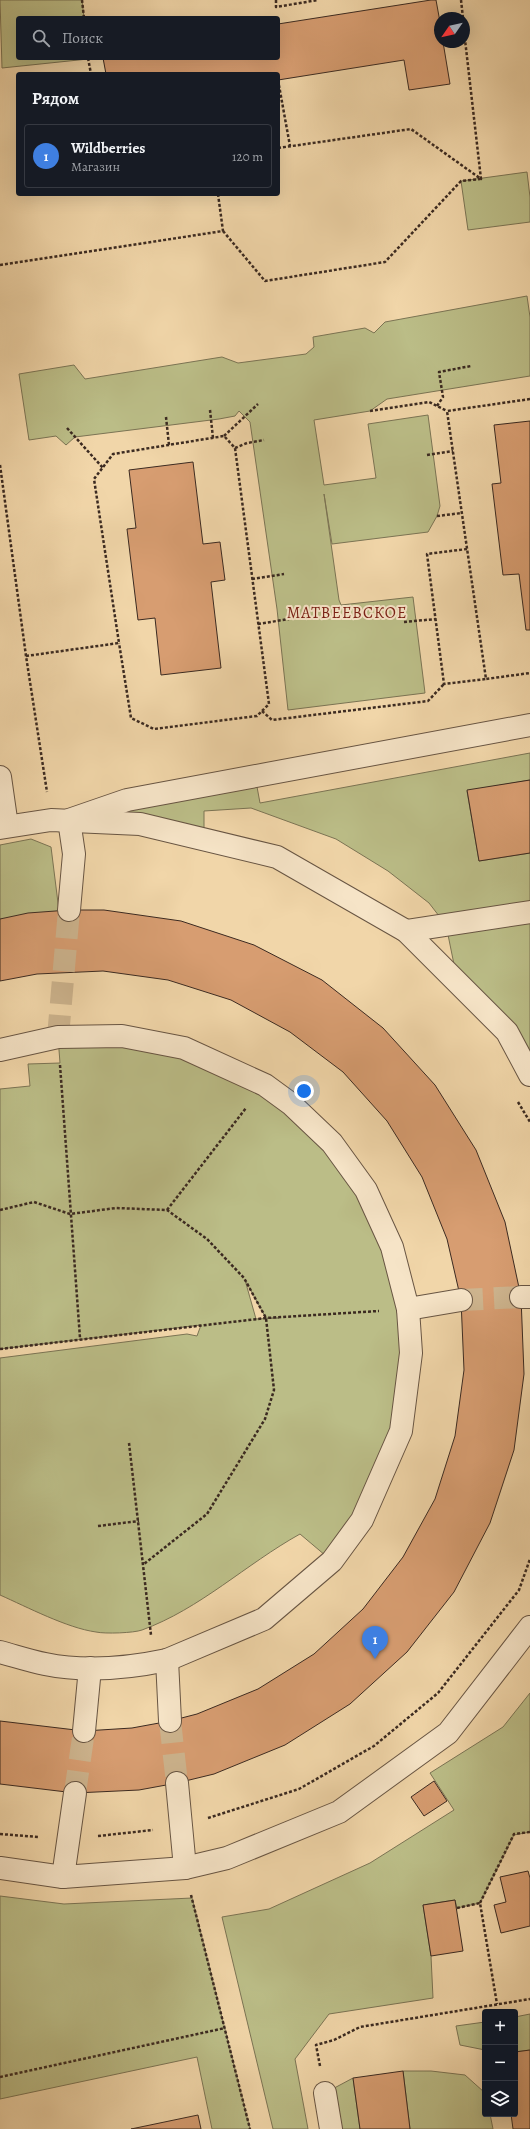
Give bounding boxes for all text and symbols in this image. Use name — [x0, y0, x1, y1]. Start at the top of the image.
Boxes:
north arrow — [434, 12, 470, 48]
search box — [16, 16, 280, 60]
icon: search — [30, 27, 52, 49]
text: Поиск — [62, 28, 103, 48]
text: Рядом — [32, 87, 79, 110]
text: Wildberries — [71, 138, 145, 158]
text: 1 — [44, 148, 48, 165]
text: 120 m — [232, 148, 263, 165]
text: Магазин — [71, 158, 120, 175]
district label: МАТВЕЕВСКОЕ — [287, 602, 407, 624]
your location — [294, 1081, 314, 1101]
pin: 1 — [362, 1626, 388, 1659]
map controls — [482, 2009, 518, 2117]
button: + — [482, 2009, 518, 2045]
button: − — [482, 2045, 518, 2081]
button: layers — [482, 2081, 518, 2117]

